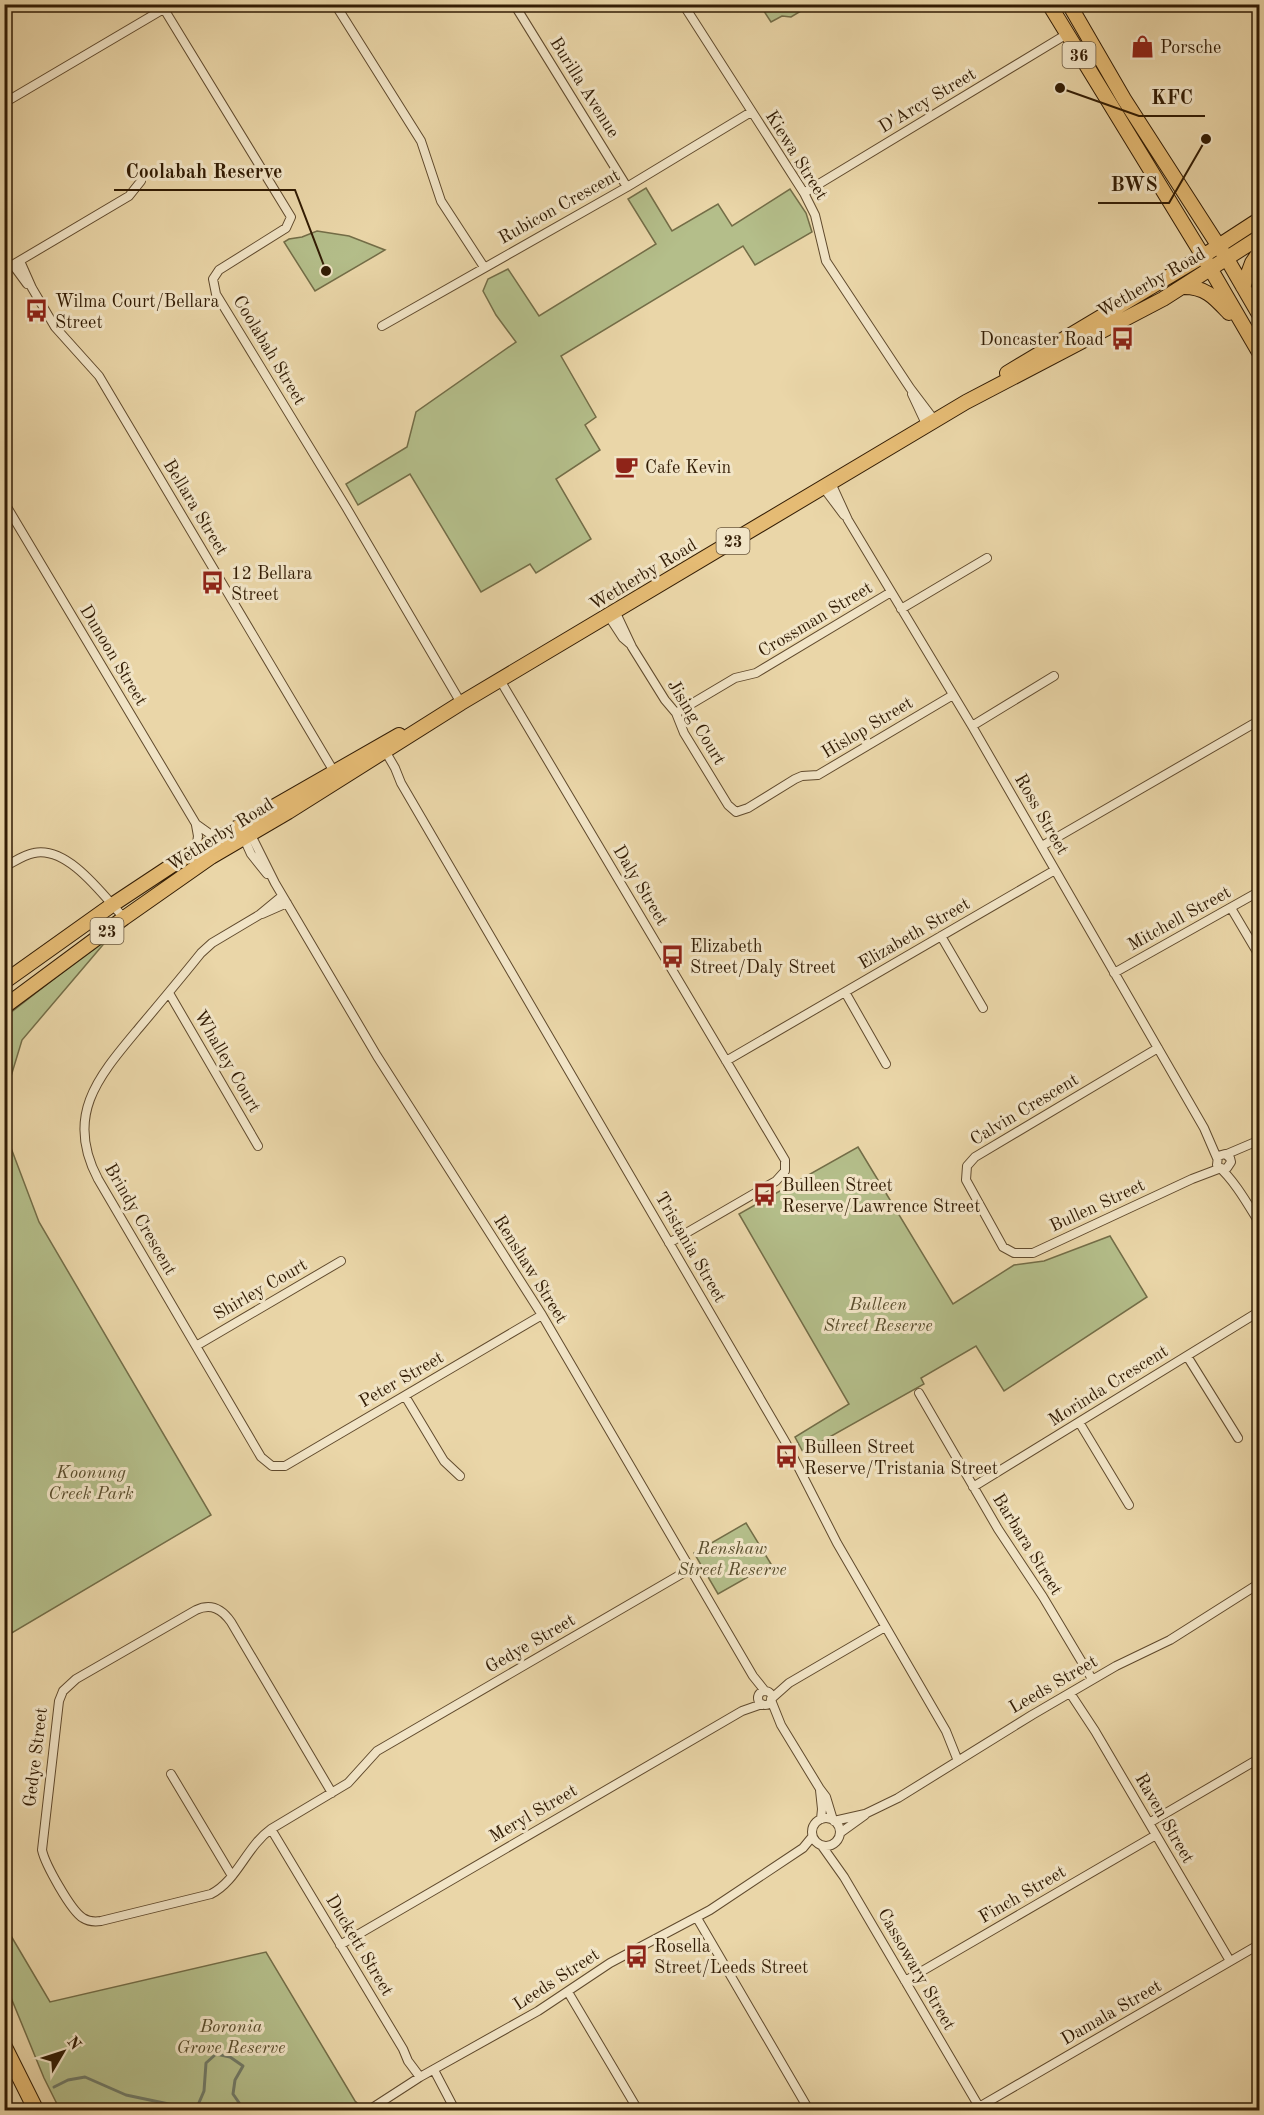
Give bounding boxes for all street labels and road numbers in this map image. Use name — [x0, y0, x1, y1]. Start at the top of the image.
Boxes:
street label: Burilla Avenue — [546, 34, 622, 141]
road number: 36 — [1062, 42, 1096, 68]
street label: D'Arcy Street — [876, 65, 979, 137]
street label: Kiewa Street — [762, 108, 831, 203]
street label: Rubicon Crescent — [496, 166, 623, 248]
street label: Wetherby Road — [1094, 245, 1209, 321]
street label: Coolabah Street — [229, 293, 309, 408]
street label: Bellara Street — [160, 456, 231, 559]
road number: 23 — [716, 528, 750, 554]
street label: Wetherby Road — [587, 536, 700, 614]
street label: Crossman Street — [755, 579, 876, 661]
street label: Dunoon Street — [76, 602, 150, 709]
street label: Jising Court — [664, 677, 729, 768]
street label: Hislop Street — [819, 694, 916, 762]
street label: Ross Street — [1011, 771, 1071, 858]
street label: Wetherby Road — [164, 795, 277, 875]
street label: Daly Street — [609, 842, 671, 929]
street label: Mitchell Street — [1125, 883, 1234, 955]
street label: Elizabeth Street — [856, 895, 973, 973]
road number: 23 — [90, 918, 124, 944]
street label: Whalley Court — [191, 1007, 264, 1116]
street label: Calvin Crescent — [967, 1071, 1082, 1149]
street label: Brindy Crescent — [101, 1160, 179, 1279]
street label: Bullen Street — [1047, 1176, 1148, 1236]
street label: Tristania Street — [651, 1189, 729, 1306]
street label: Renshaw Street — [490, 1212, 571, 1327]
street label: Shirley Court — [210, 1256, 311, 1324]
street label: Morinda Crescent — [1046, 1342, 1171, 1430]
street label: Peter Street — [356, 1348, 447, 1411]
street label: Barbara Street — [989, 1491, 1065, 1598]
street label: Gedye Street — [483, 1611, 578, 1677]
street label: Leeds Street — [1006, 1652, 1101, 1717]
street label: Gedye Street — [21, 1706, 51, 1808]
street label: Raven Street — [1131, 1770, 1197, 1867]
street label: Meryl Street — [487, 1782, 580, 1846]
street label: Finch Street — [976, 1863, 1069, 1927]
street label: Duckett Street — [322, 1892, 396, 1999]
street label: Cassowary Street — [874, 1906, 958, 2033]
street label: Leeds Street — [510, 1945, 603, 2014]
street label: Damala Street — [1058, 1977, 1165, 2049]

